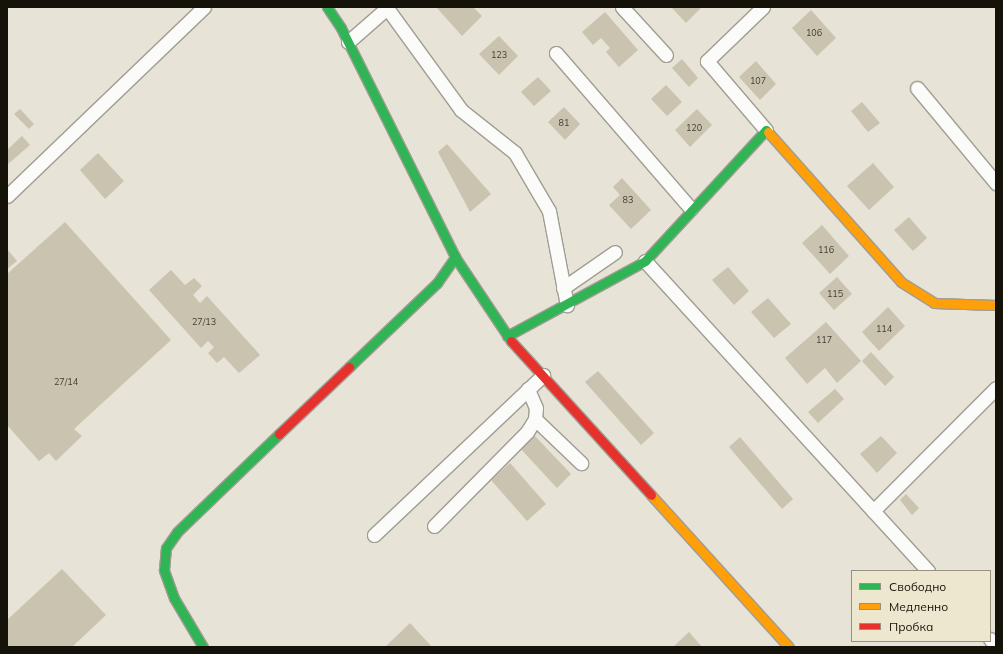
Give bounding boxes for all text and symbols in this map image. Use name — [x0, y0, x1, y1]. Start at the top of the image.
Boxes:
house number: 106 — [806, 28, 822, 38]
house number: 123 — [491, 50, 507, 60]
house number: 107 — [750, 76, 766, 86]
house number: 81 — [559, 118, 569, 128]
house number: 120 — [686, 123, 702, 133]
house number: 83 — [623, 195, 633, 205]
house number: 116 — [818, 245, 834, 255]
house number: 115 — [827, 289, 843, 299]
house number: 27/13 — [192, 317, 216, 327]
house number: 114 — [876, 324, 892, 334]
house number: 117 — [816, 335, 832, 345]
house number: 27/14 — [54, 377, 78, 387]
legend — [851, 570, 991, 642]
text: Свободно — [889, 579, 946, 594]
text: Медленно — [889, 599, 948, 614]
text: Пробка — [889, 619, 933, 634]

